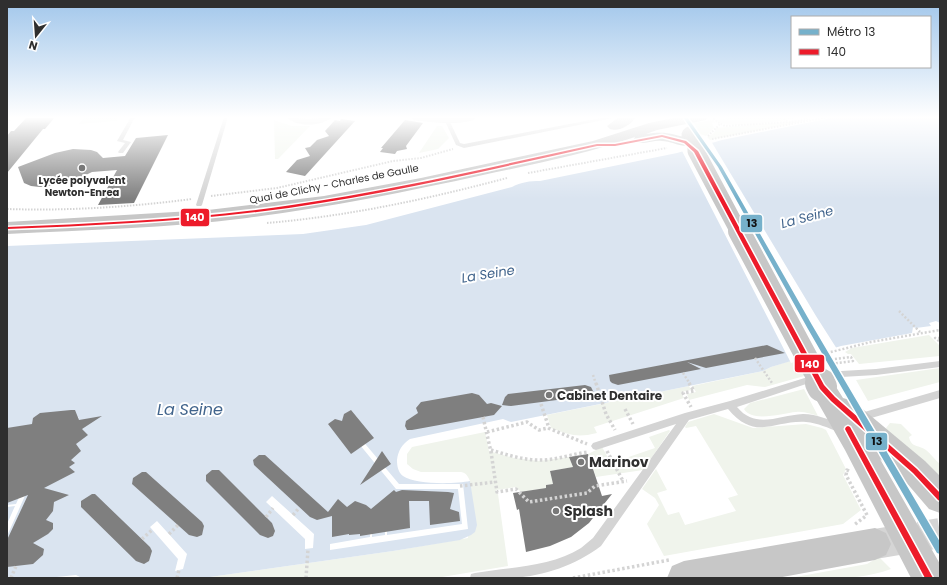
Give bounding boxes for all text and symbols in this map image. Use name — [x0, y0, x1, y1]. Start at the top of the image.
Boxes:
north arrow — [16, 16, 56, 56]
legend — [791, 16, 931, 68]
text: Métro 13 — [827, 23, 875, 40]
text: N — [27, 37, 39, 54]
text: 140 — [827, 43, 846, 60]
street label: Quai de Clichy - Charles de Gaulle — [248, 160, 420, 208]
marker: Lycée polyvalent Newton-Enrea — [77, 163, 87, 173]
place label: Lycée polyvalent Newton-Enrea — [39, 173, 125, 200]
water label: La Seine — [779, 201, 835, 233]
line badge: 140 — [180, 208, 210, 227]
text: 140 — [186, 209, 204, 225]
line badge: 13 — [740, 214, 763, 233]
text: 13 — [747, 215, 758, 231]
water label: La Seine — [460, 260, 516, 288]
line badge: 140 — [794, 354, 825, 373]
text: 140 — [801, 356, 819, 372]
place label: Cabinet Dentaire — [557, 387, 663, 404]
marker: Cabinet Dentaire — [544, 390, 554, 400]
water label: La Seine — [157, 398, 223, 421]
line badge: 13 — [865, 432, 888, 451]
text: 13 — [872, 433, 883, 449]
place label: Marinov — [589, 452, 649, 472]
marker: Marinov — [576, 457, 586, 467]
place label: Splash — [564, 501, 613, 521]
marker: Splash — [551, 506, 561, 516]

